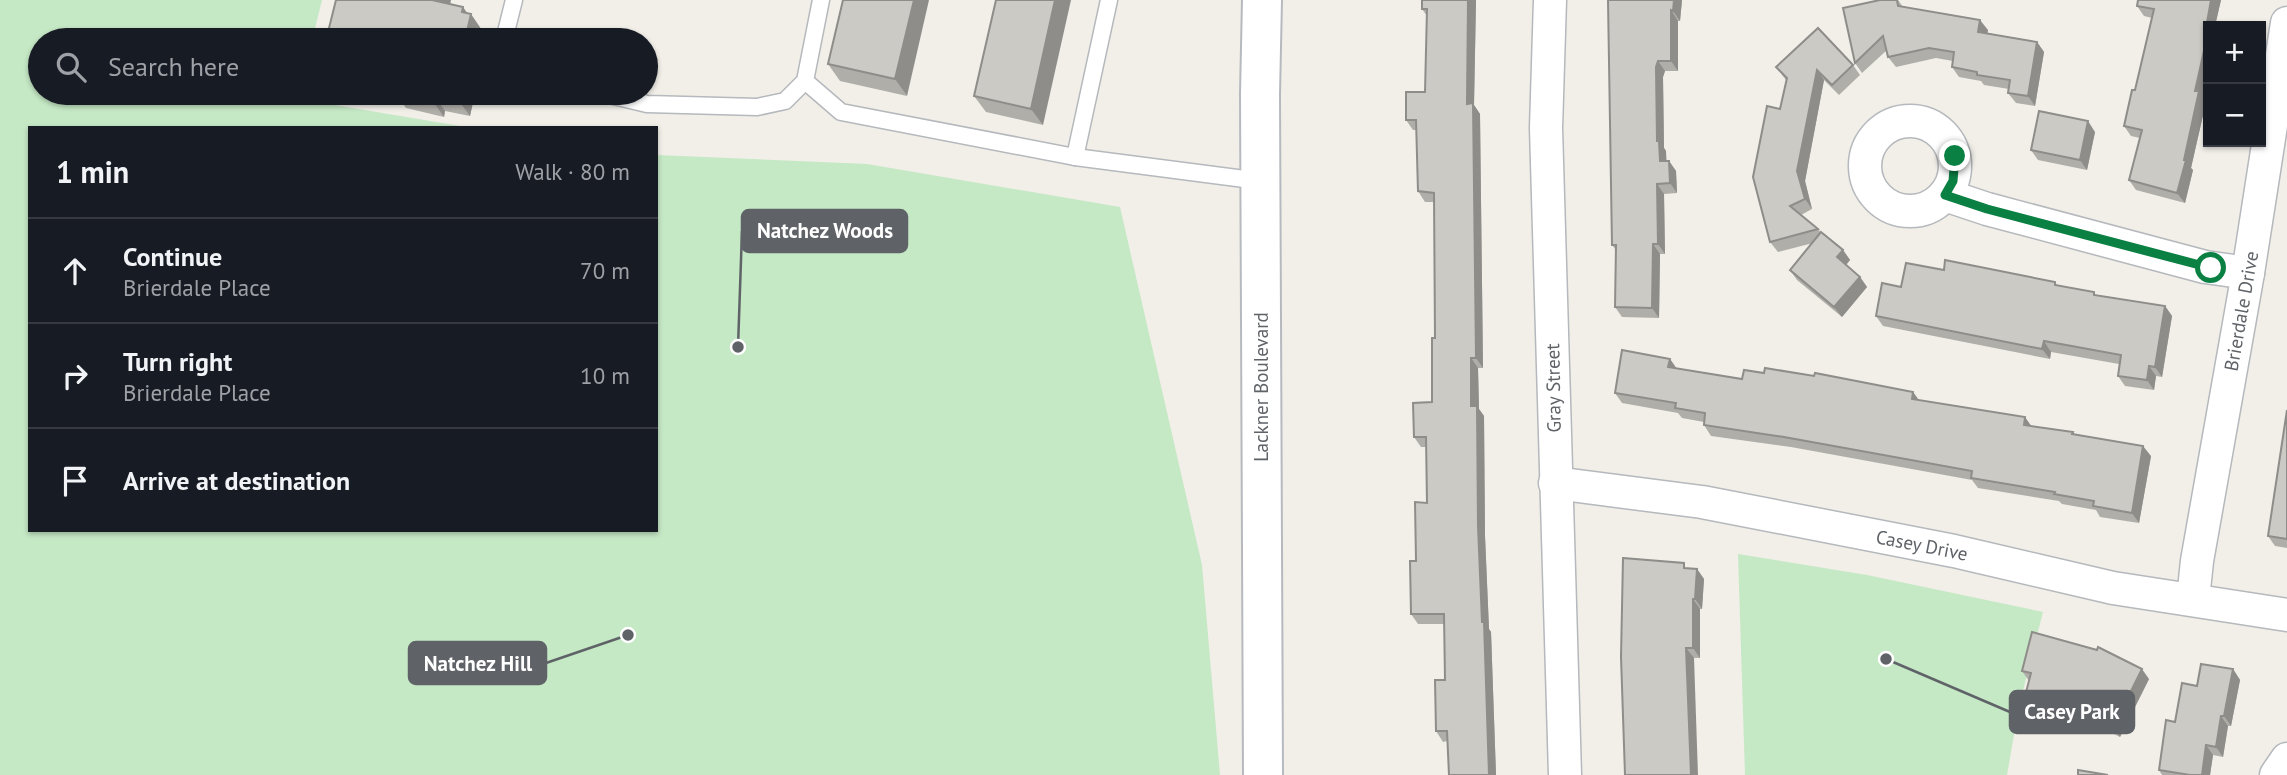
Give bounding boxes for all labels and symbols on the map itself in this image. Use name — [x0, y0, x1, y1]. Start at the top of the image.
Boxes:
route end — [1939, 140, 1970, 171]
callout: Natchez Woods — [742, 210, 907, 252]
text: Natchez Woods — [757, 217, 893, 244]
street label: Brierdale Drive — [2219, 249, 2263, 373]
route start — [2195, 252, 2226, 283]
street label: Lackner Boulevard — [1249, 312, 1273, 462]
street label: Gray Street — [1540, 343, 1566, 433]
street label: Casey Drive — [1874, 524, 1970, 566]
callout: Natchez Hill — [409, 642, 546, 684]
text: Natchez Hill — [424, 650, 533, 677]
callout: Casey Park — [2010, 691, 2134, 733]
text: Casey Park — [2024, 698, 2120, 725]

